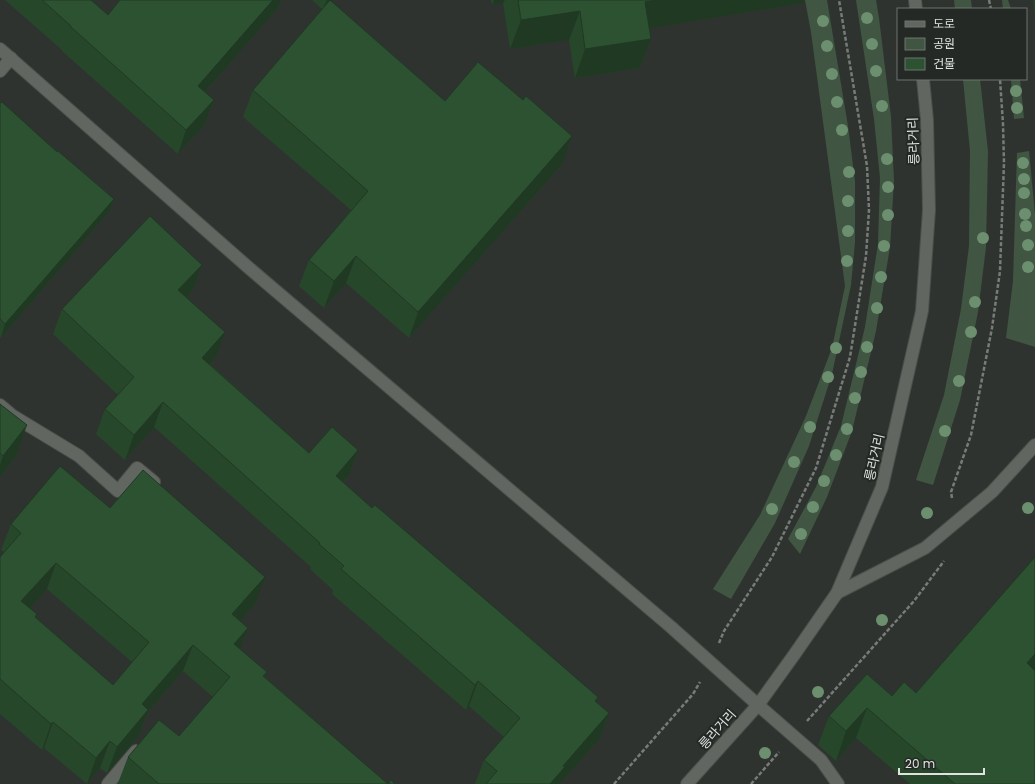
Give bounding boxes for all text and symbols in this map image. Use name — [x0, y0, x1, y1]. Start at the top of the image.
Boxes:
legend — [897, 8, 1027, 80]
text: 도로 — [933, 15, 955, 32]
text: 공원 — [933, 35, 955, 52]
text: 건물 — [933, 55, 955, 72]
street label: 릉라거리 — [903, 117, 924, 165]
street label: 릉라거리 — [860, 432, 889, 483]
street label: 릉라거리 — [694, 705, 740, 753]
scale bar — [899, 750, 984, 776]
text: 20 m — [905, 755, 935, 772]

